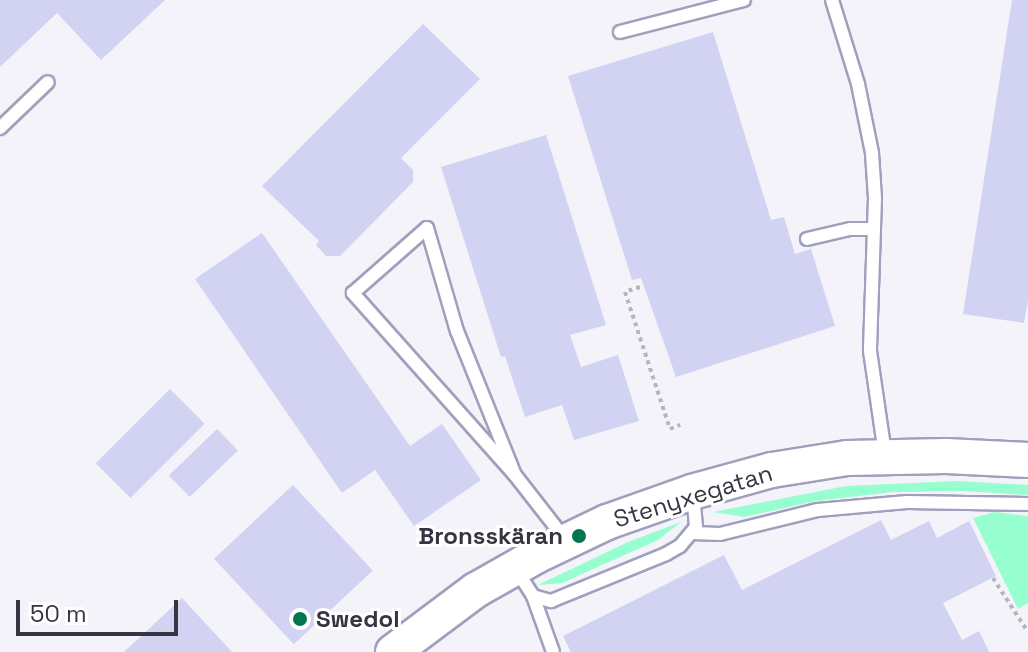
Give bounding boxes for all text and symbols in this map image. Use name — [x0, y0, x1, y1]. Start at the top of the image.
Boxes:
street label: Stenyxegatan — [610, 458, 776, 534]
place label: Bronsskäran — [418, 522, 563, 550]
marker: Bronsskäran — [570, 527, 588, 545]
scale bar — [20, 584, 182, 634]
text: 50 m — [30, 598, 87, 629]
place label: Swedol — [316, 605, 400, 633]
marker: Swedol — [291, 610, 309, 628]

